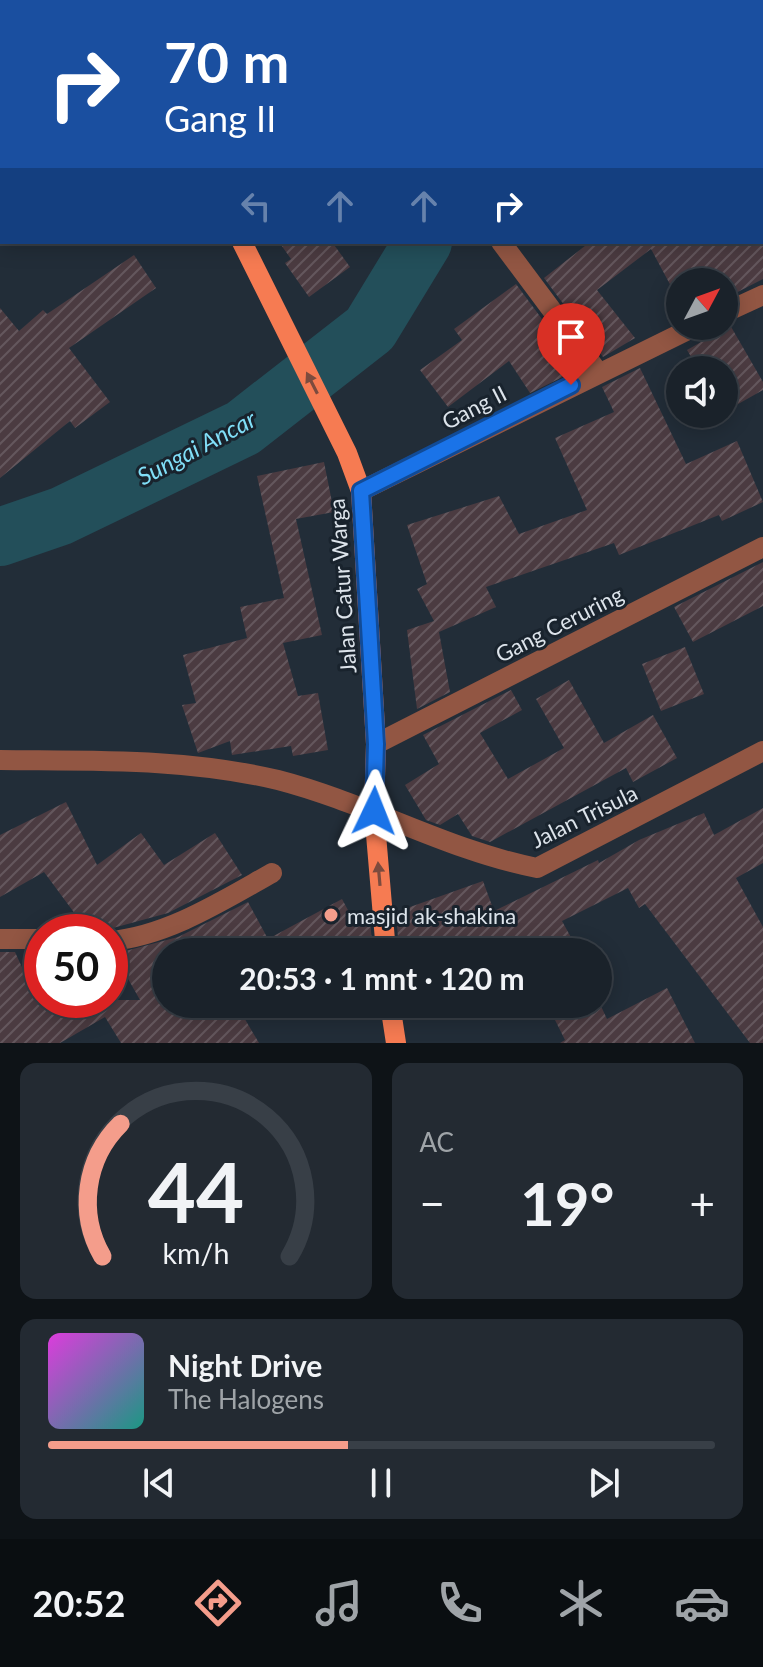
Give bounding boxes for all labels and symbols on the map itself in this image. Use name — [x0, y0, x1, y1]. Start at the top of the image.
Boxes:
north arrow — [666, 268, 738, 340]
pin — [537, 303, 605, 385]
one-way arrow — [305, 371, 319, 394]
street label: Gang II — [437, 379, 511, 435]
water label: Sungai Ancar — [132, 403, 261, 490]
street label: Jalan Catur Warga — [322, 498, 362, 674]
street label: Gang Ceruring — [491, 580, 627, 668]
position arrow — [332, 769, 416, 853]
street label: Jalan Trisula — [526, 779, 642, 853]
one-way arrow — [372, 861, 385, 886]
place label: masjid ak-shakina — [347, 902, 516, 929]
marker: masjid ak-shakina — [322, 906, 340, 924]
speed limit sign: 50 — [24, 914, 128, 1018]

